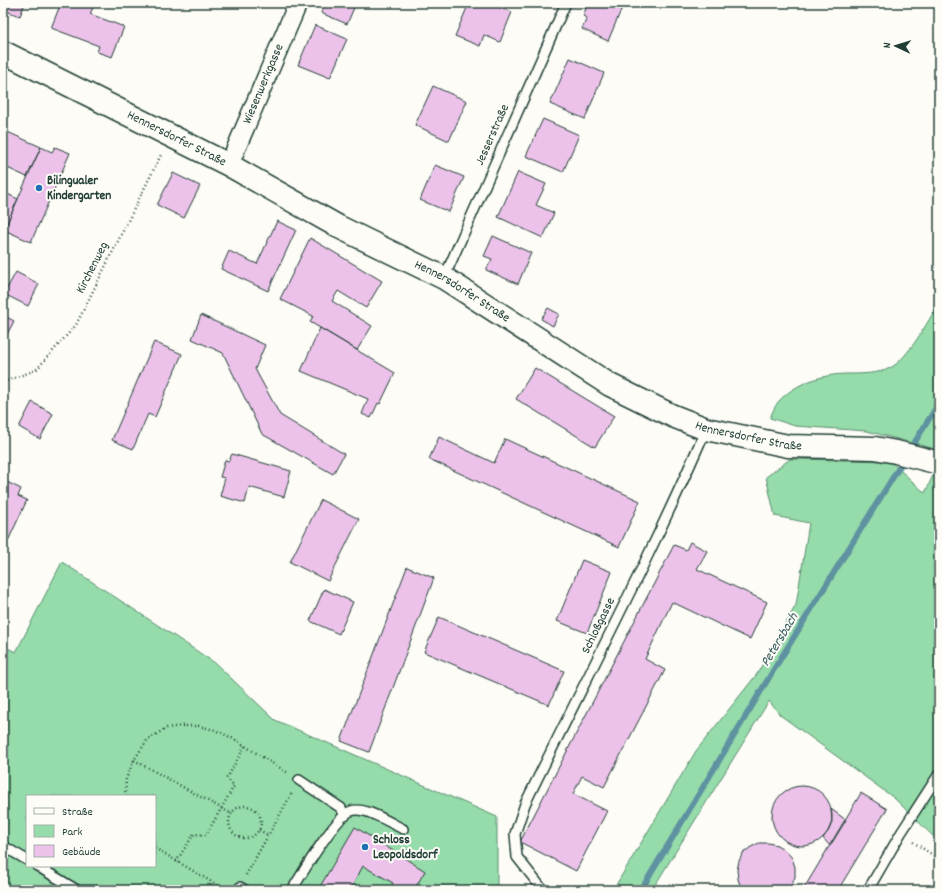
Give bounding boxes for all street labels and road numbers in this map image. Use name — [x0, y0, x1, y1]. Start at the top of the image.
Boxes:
street label: Wiesenwerkgasse — [238, 41, 289, 127]
street label: Jesserstraße — [471, 101, 515, 169]
street label: Hennersdorfer Straße — [124, 106, 230, 172]
street label: Kirchenweg — [72, 239, 114, 297]
street label: Hennersdorfer Straße — [411, 255, 514, 328]
street label: Hennersdorfer Straße — [692, 416, 802, 456]
street label: Schloßgasse — [577, 594, 621, 657]

